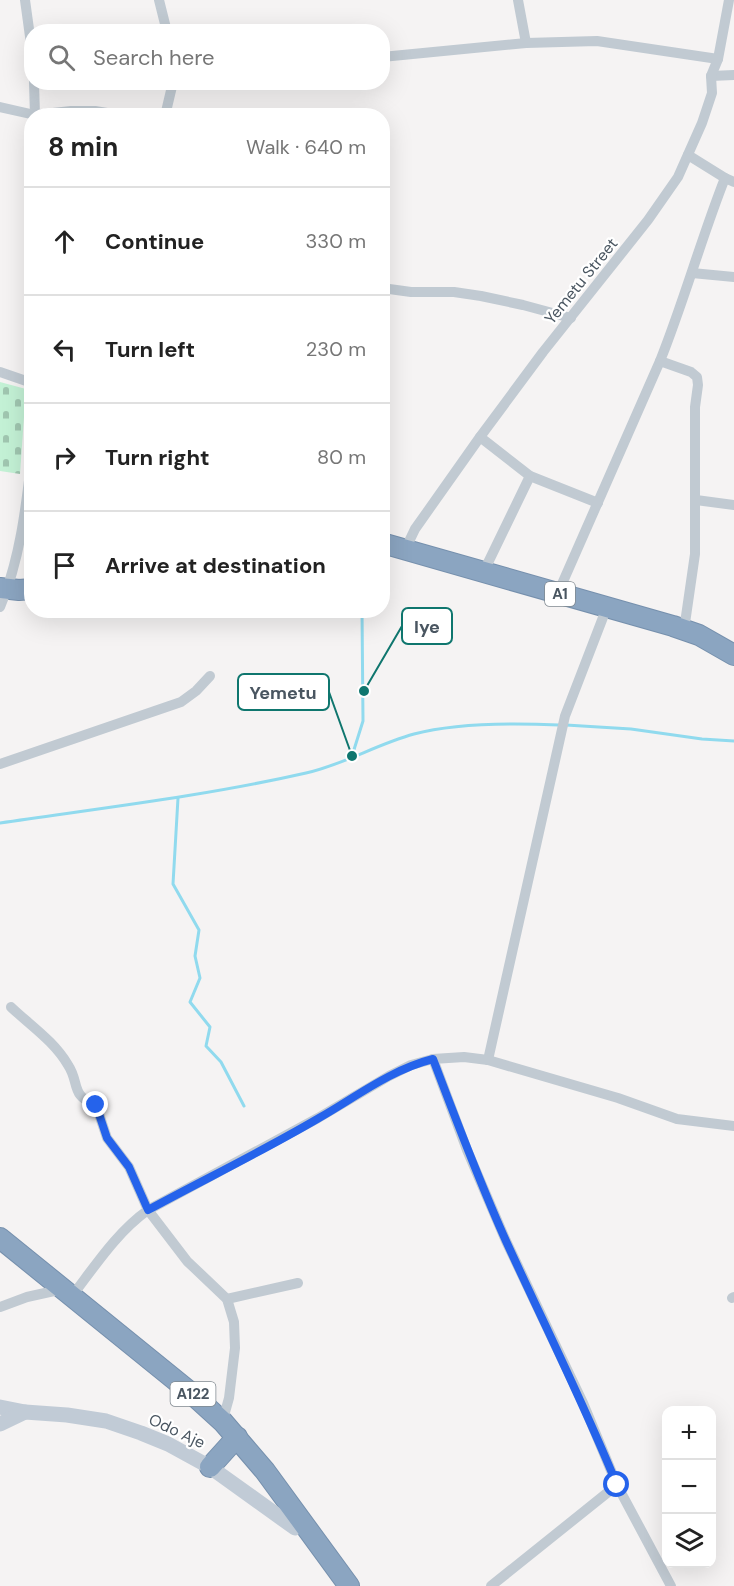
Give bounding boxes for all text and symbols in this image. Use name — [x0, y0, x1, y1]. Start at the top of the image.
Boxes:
search box — [24, 24, 390, 90]
icon: search — [45, 41, 78, 74]
text: Search here — [93, 43, 214, 72]
text: 8 min — [48, 130, 118, 164]
text: Walk · 640 m — [246, 134, 366, 160]
icon: ahead — [48, 225, 81, 258]
text: Continue — [105, 227, 204, 256]
text: 330 m — [306, 228, 366, 254]
street label: Yemetu Street — [540, 234, 622, 328]
icon: left — [48, 333, 81, 366]
text: Turn left — [105, 335, 195, 364]
text: 230 m — [306, 336, 366, 362]
icon: right — [48, 441, 81, 474]
text: Turn right — [105, 443, 210, 472]
text: 80 m — [317, 444, 366, 470]
icon: arrive — [48, 549, 81, 582]
text: Arrive at destination — [105, 551, 326, 580]
road number: A1 — [545, 582, 575, 606]
callout: Iye — [402, 608, 452, 644]
text: Iye — [414, 615, 440, 639]
callout: Yemetu — [238, 674, 329, 710]
text: Yemetu — [249, 681, 317, 705]
route end — [82, 1091, 108, 1117]
road number: A122 — [170, 1382, 216, 1406]
map controls — [662, 1406, 716, 1568]
button: + — [662, 1406, 716, 1460]
street label: Odo Aje — [145, 1409, 209, 1453]
button: − — [662, 1460, 716, 1514]
route start — [603, 1471, 629, 1497]
button: layers — [662, 1514, 716, 1568]

